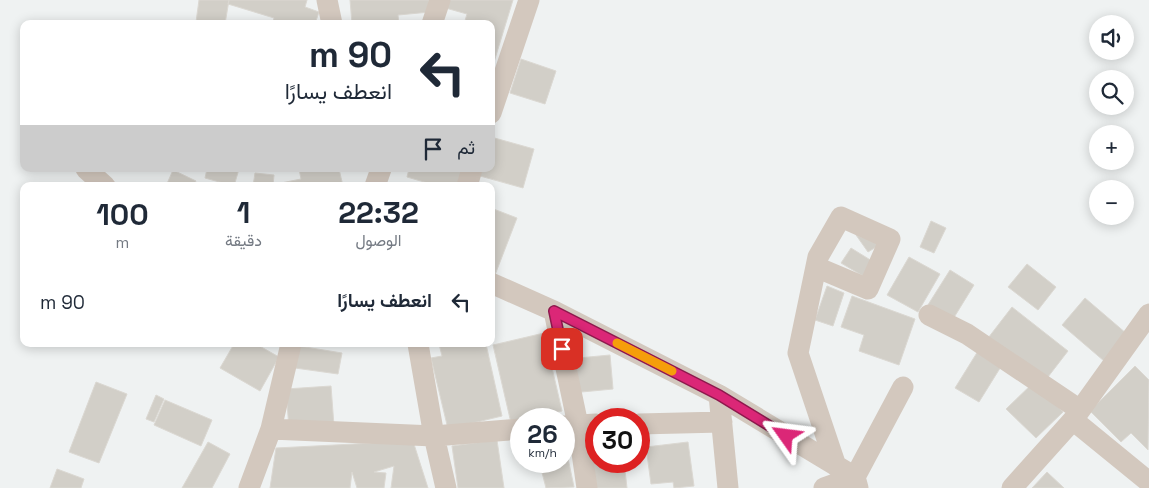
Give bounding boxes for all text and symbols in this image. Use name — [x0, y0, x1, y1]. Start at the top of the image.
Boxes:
map controls — [1089, 15, 1134, 225]
button: sound — [1089, 15, 1134, 60]
text: 90 m — [309, 33, 392, 77]
icon: left — [410, 40, 475, 105]
button: search — [1089, 70, 1134, 115]
text: انعطف يسارًا — [285, 77, 392, 105]
button: + — [1089, 125, 1134, 170]
icon: arrive — [419, 135, 447, 163]
text: ثم — [457, 135, 475, 160]
button: − — [1089, 180, 1134, 225]
text: 1 — [237, 193, 250, 232]
text: 22:32 — [338, 193, 419, 232]
text: 100 — [96, 195, 149, 234]
text: دقيقة — [225, 230, 262, 251]
text: الوصول — [355, 230, 402, 251]
text: m — [116, 232, 129, 253]
text: انعطف يسارًا — [337, 288, 432, 313]
icon: left — [447, 288, 475, 316]
text: 90 m — [40, 290, 85, 315]
pin — [541, 328, 583, 370]
icon: arrive — [548, 335, 576, 363]
speed limit sign: 30 — [585, 408, 650, 473]
position arrow — [759, 409, 811, 461]
text: 26 — [527, 418, 558, 450]
text: km/h — [528, 445, 557, 461]

